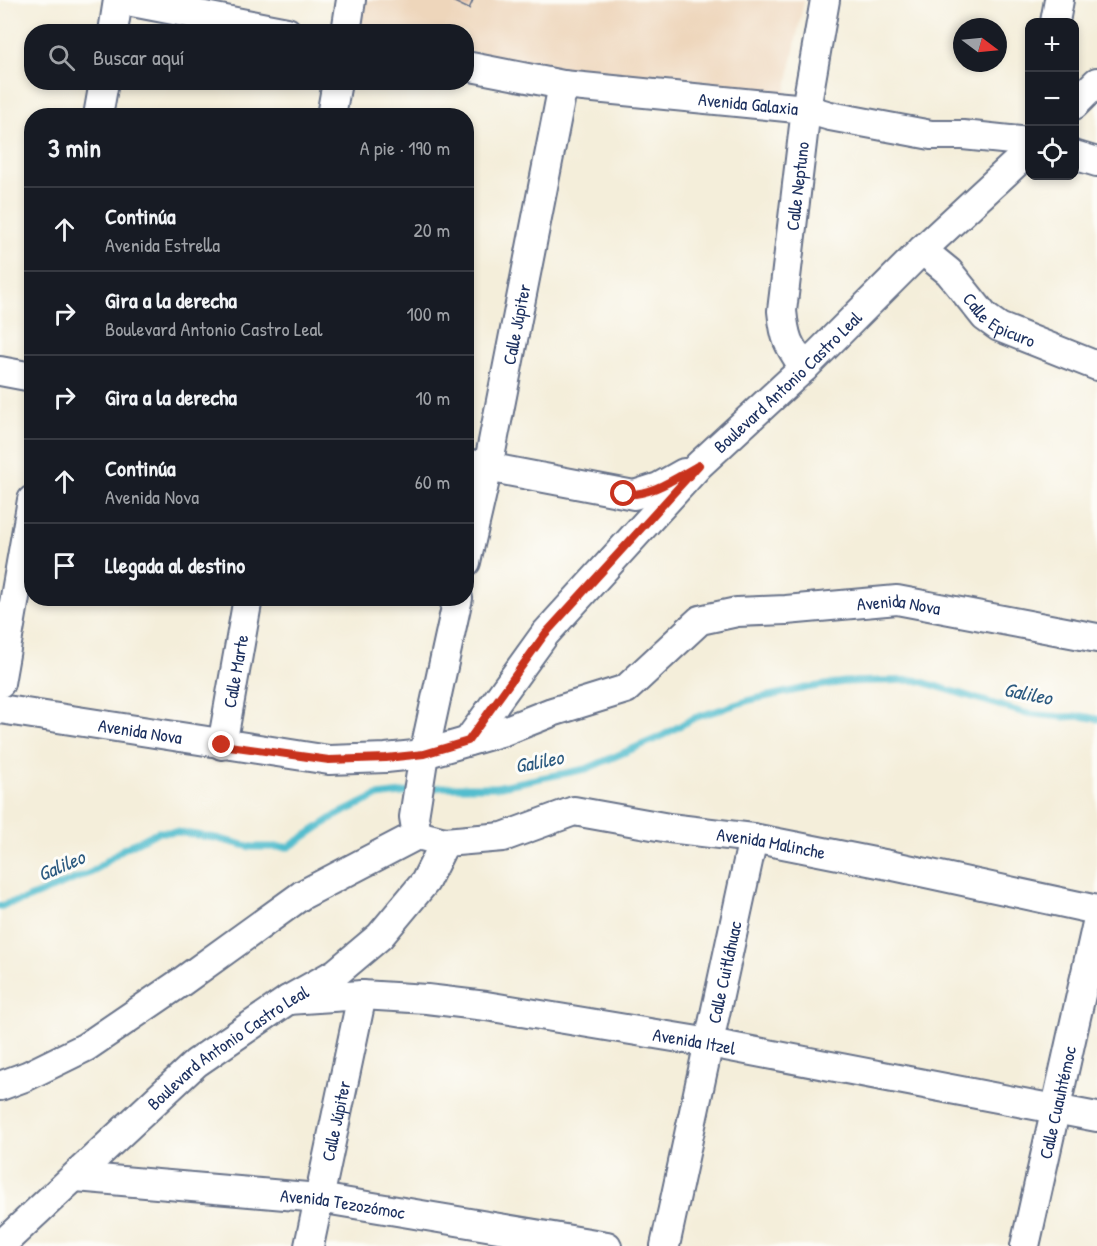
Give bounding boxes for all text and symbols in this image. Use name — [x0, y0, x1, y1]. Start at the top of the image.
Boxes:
north arrow — [953, 18, 1007, 72]
map controls — [1025, 18, 1079, 180]
button: + — [1025, 18, 1079, 72]
search box — [24, 24, 474, 90]
icon: search — [45, 41, 78, 74]
text: Buscar aquí — [93, 42, 185, 72]
button: − — [1025, 72, 1079, 126]
street label: Avenida Galaxia — [697, 86, 799, 121]
button: locate — [1025, 126, 1079, 180]
text: 3 min — [48, 130, 101, 165]
text: A pie · 190 m — [360, 134, 450, 161]
street label: Calle Neptuno — [779, 140, 815, 232]
text: Continúa — [105, 201, 176, 231]
icon: ahead — [48, 213, 81, 246]
text: 20 m — [413, 216, 450, 243]
text: Avenida Estrella — [105, 231, 220, 258]
street label: Calle Júpiter — [496, 282, 536, 367]
text: Gira a la derecha — [105, 285, 237, 315]
street label: Calle Epicuro — [957, 287, 1039, 353]
icon: right — [48, 297, 81, 330]
text: 100 m — [407, 300, 450, 327]
street label: Boulevard Antonio Castro Leal — [708, 305, 867, 458]
text: Boulevard Antonio Castro Leal — [105, 315, 323, 342]
icon: right — [48, 381, 81, 414]
text: Gira a la derecha — [105, 382, 237, 412]
text: 10 m — [416, 384, 450, 411]
text: Continúa — [105, 453, 176, 483]
icon: ahead — [48, 465, 81, 498]
text: 60 m — [415, 468, 450, 495]
route start — [610, 480, 636, 506]
text: Avenida Nova — [105, 483, 199, 510]
icon: arrive — [48, 549, 81, 582]
text: Llegada al destino — [105, 550, 245, 580]
street label: Avenida Nova — [856, 587, 943, 621]
street label: Calle Marte — [216, 632, 254, 710]
water label: Galileo — [1002, 675, 1056, 711]
street label: Avenida Nova — [97, 712, 184, 750]
route end — [208, 731, 234, 757]
water label: Galileo — [513, 743, 567, 779]
street label: Avenida Malinche — [715, 821, 828, 865]
water label: Galileo — [33, 842, 90, 887]
street label: Calle Cuitláhuac — [701, 919, 747, 1026]
street label: Boulevard Antonio Castro Leal — [141, 979, 313, 1115]
street label: Avenida Itzel — [651, 1021, 738, 1060]
street label: Calle Cuauhtémoc — [1032, 1044, 1082, 1161]
street label: Calle Júpiter — [315, 1078, 356, 1163]
street label: Avenida Tezozómoc — [279, 1182, 407, 1225]

